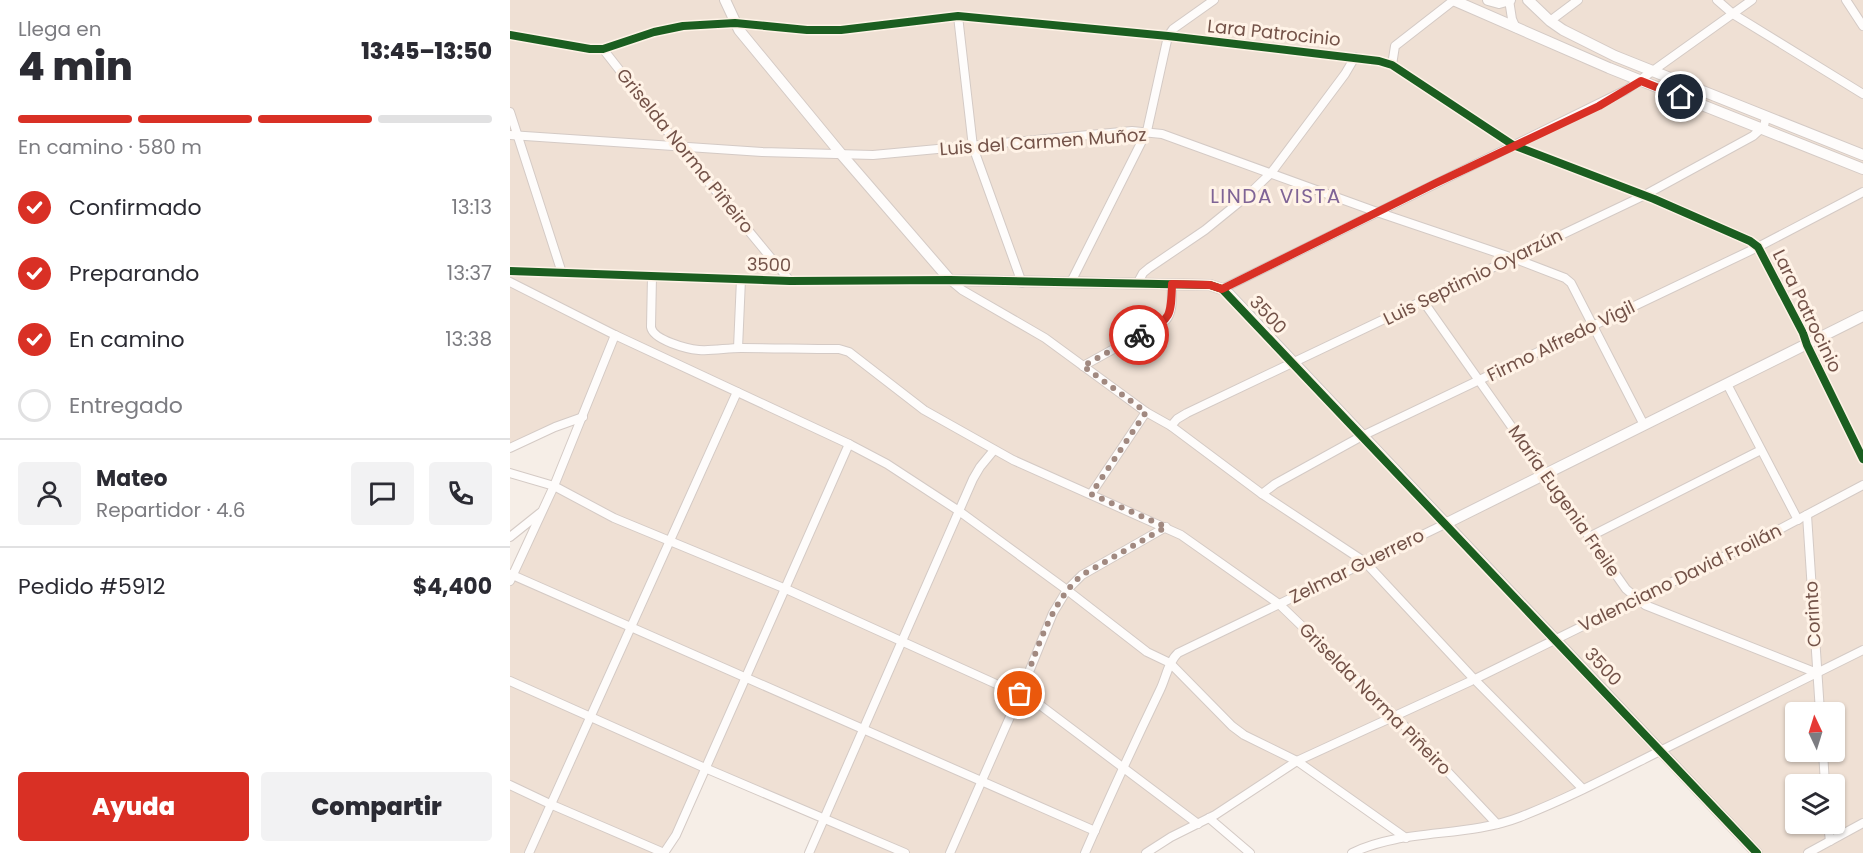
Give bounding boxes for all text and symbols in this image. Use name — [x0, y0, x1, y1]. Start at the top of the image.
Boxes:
street label: Lara Patrocinio — [1206, 13, 1342, 52]
text: Llega en — [18, 15, 102, 43]
text: 13:45–13:50 — [361, 36, 492, 67]
text: 4 min — [18, 39, 133, 94]
street label: Griselda Norma Piñeiro — [611, 63, 760, 239]
pin — [1655, 71, 1706, 122]
icon: home — [1664, 80, 1697, 113]
street label: Luis del Carmen Muñoz — [939, 122, 1147, 161]
text: En camino · 580 m — [18, 133, 202, 161]
district label: LINDA VISTA — [1210, 182, 1342, 210]
icon: check — [18, 191, 51, 224]
text: Confirmado — [69, 192, 202, 223]
text: 13:13 — [451, 193, 492, 221]
street label: Luis Septimio Oyarzún — [1379, 222, 1567, 331]
street label: Lara Patrocinio — [1767, 245, 1848, 376]
street label: 3500 — [747, 252, 791, 277]
icon: check — [18, 257, 51, 290]
text: Preparando — [69, 258, 199, 289]
text: 13:37 — [447, 259, 492, 287]
street label: 3500 — [1244, 290, 1293, 339]
street label: Firmo Alfredo Vigil — [1483, 294, 1639, 387]
courier — [1109, 305, 1169, 365]
icon: bike — [1123, 319, 1156, 352]
icon: check — [18, 323, 51, 356]
text: En camino — [69, 324, 185, 355]
text: 13:38 — [445, 325, 492, 353]
text: Entregado — [69, 390, 183, 421]
street label: María Eugenia Freile — [1503, 420, 1626, 582]
button: person — [18, 462, 81, 525]
button: chat — [351, 462, 414, 525]
button: phone — [429, 462, 492, 525]
text: Mateo — [96, 463, 168, 494]
text: Repartidor · 4.6 — [96, 496, 245, 524]
street label: Valenciano David Froilán — [1574, 517, 1786, 638]
street label: Zelmar Guerrero — [1285, 522, 1428, 609]
text: Pedido #5912 — [18, 571, 165, 602]
text: $4,400 — [413, 571, 492, 602]
street label: Corinto — [1798, 580, 1827, 648]
street label: Griselda Norma Piñeiro — [1294, 617, 1457, 780]
street label: 3500 — [1579, 642, 1628, 691]
pin — [994, 668, 1045, 719]
icon: bag — [1003, 677, 1036, 710]
north arrow — [1785, 702, 1845, 762]
map controls — [1785, 702, 1845, 834]
button: Ayuda — [18, 772, 249, 841]
button: Compartir — [261, 772, 492, 841]
button: layers — [1785, 774, 1845, 834]

